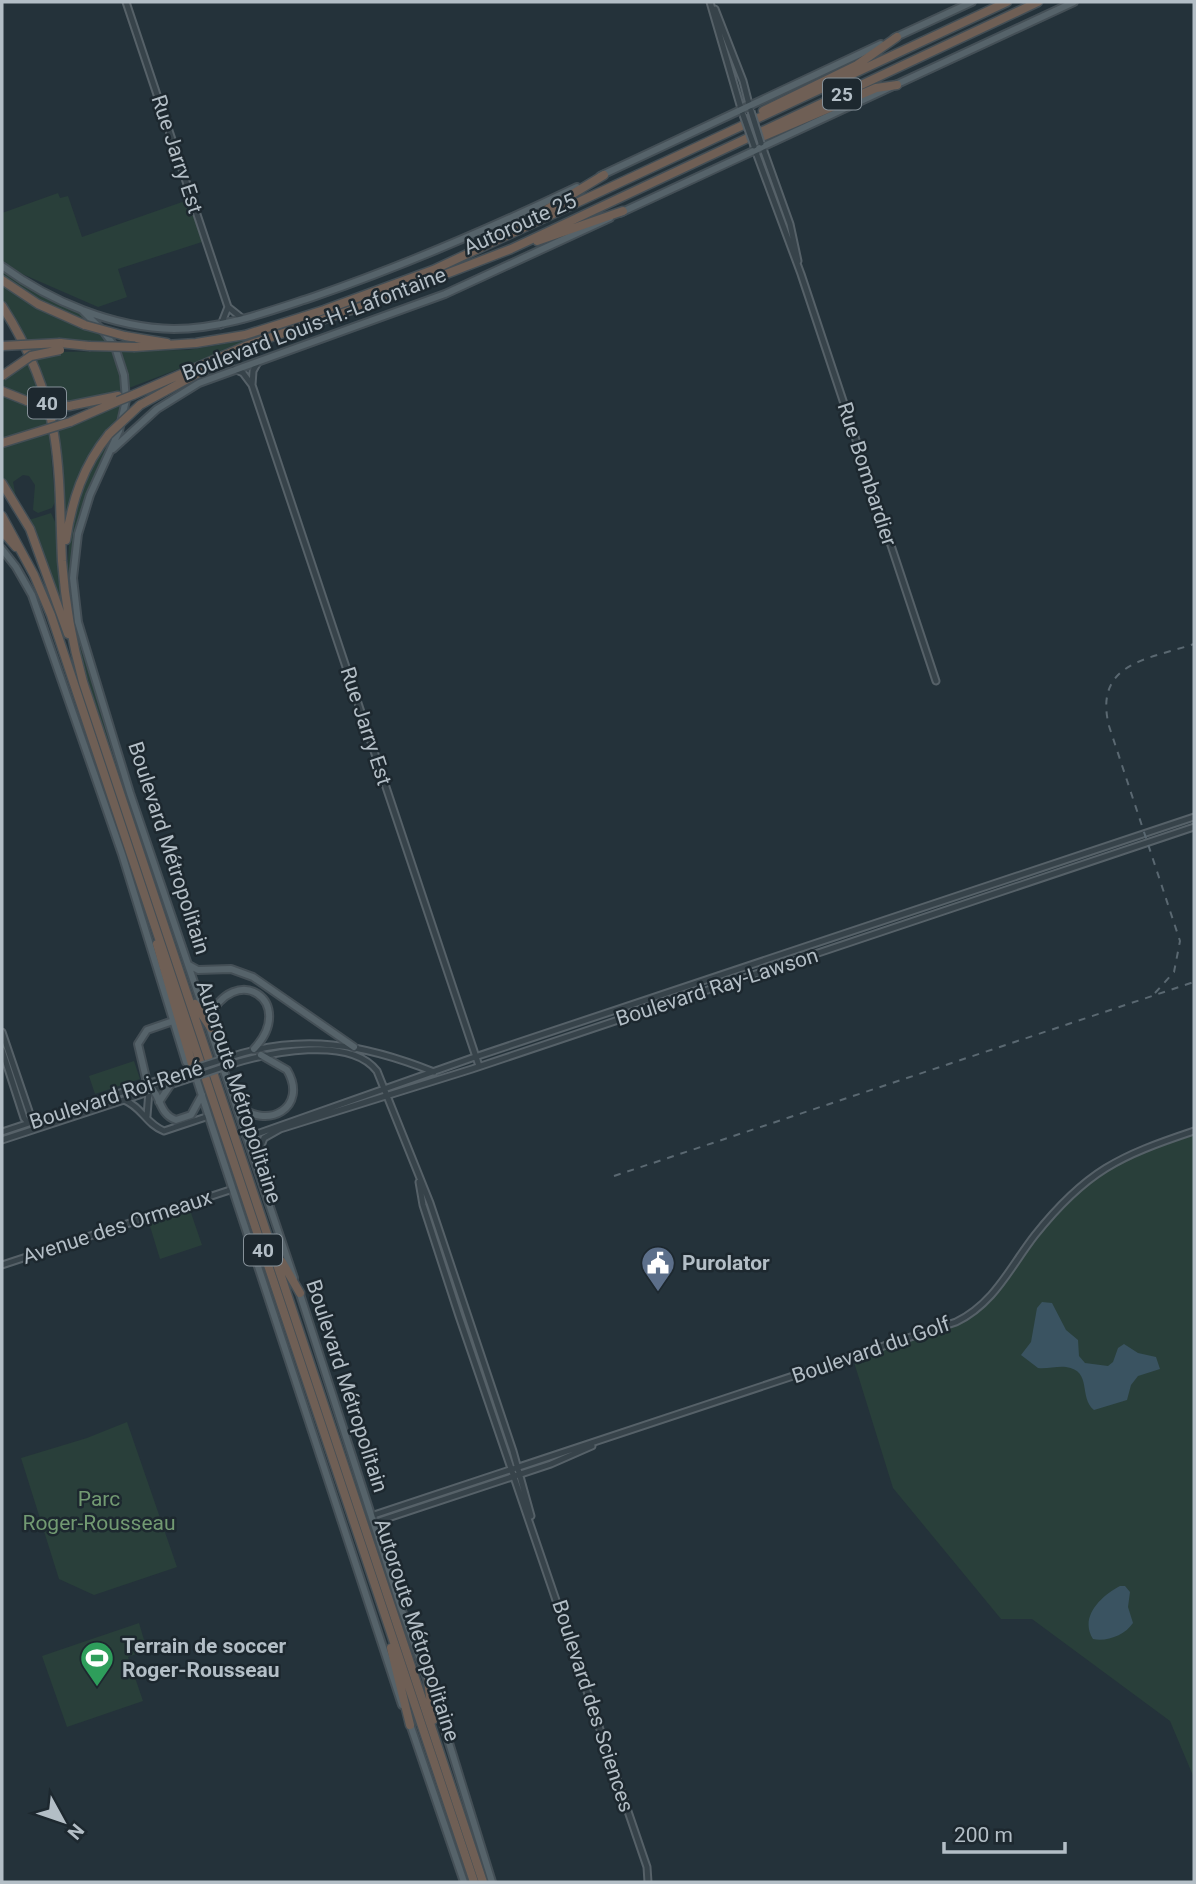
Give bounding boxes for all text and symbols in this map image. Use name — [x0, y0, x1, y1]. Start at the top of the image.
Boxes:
road number: 25 — [823, 78, 861, 110]
street label: Rue Jarry Est — [147, 92, 207, 216]
street label: Autoroute 25 — [460, 188, 580, 260]
street label: Boulevard Louis-H.-Lafontaine — [179, 262, 449, 386]
road number: 40 — [28, 388, 66, 418]
street label: Rue Bombardier — [832, 399, 902, 549]
street label: Rue Jarry Est — [336, 664, 396, 788]
street label: Boulevard Métropolitain — [123, 739, 215, 957]
street label: Boulevard Ray-Lawson — [613, 943, 821, 1031]
street label: Autoroute Métropolitaine — [192, 978, 286, 1206]
street label: Boulevard Roi-René — [26, 1056, 206, 1134]
street label: Avenue des Ormeaux — [19, 1185, 215, 1269]
road number: 40 — [244, 1234, 282, 1266]
public building icon: Purolator — [639, 1244, 677, 1293]
place label: Purolator — [682, 1251, 770, 1275]
street label: Boulevard Métropolitain — [301, 1277, 393, 1495]
street label: Boulevard du Golf — [789, 1311, 954, 1388]
park label: Parc Roger-Rousseau — [22, 1487, 176, 1535]
street label: Autoroute Métropolitaine — [370, 1516, 464, 1744]
street label: Boulevard des Sciences — [547, 1597, 639, 1815]
place label: Terrain de soccer Roger-Rousseau — [122, 1634, 286, 1682]
sports icon: Terrain de soccer Roger-Rousseau — [78, 1639, 116, 1688]
north arrow — [28, 1786, 98, 1856]
scale bar — [944, 1811, 1065, 1855]
text: N — [63, 1819, 89, 1844]
text: 200 m — [954, 1823, 1013, 1847]

